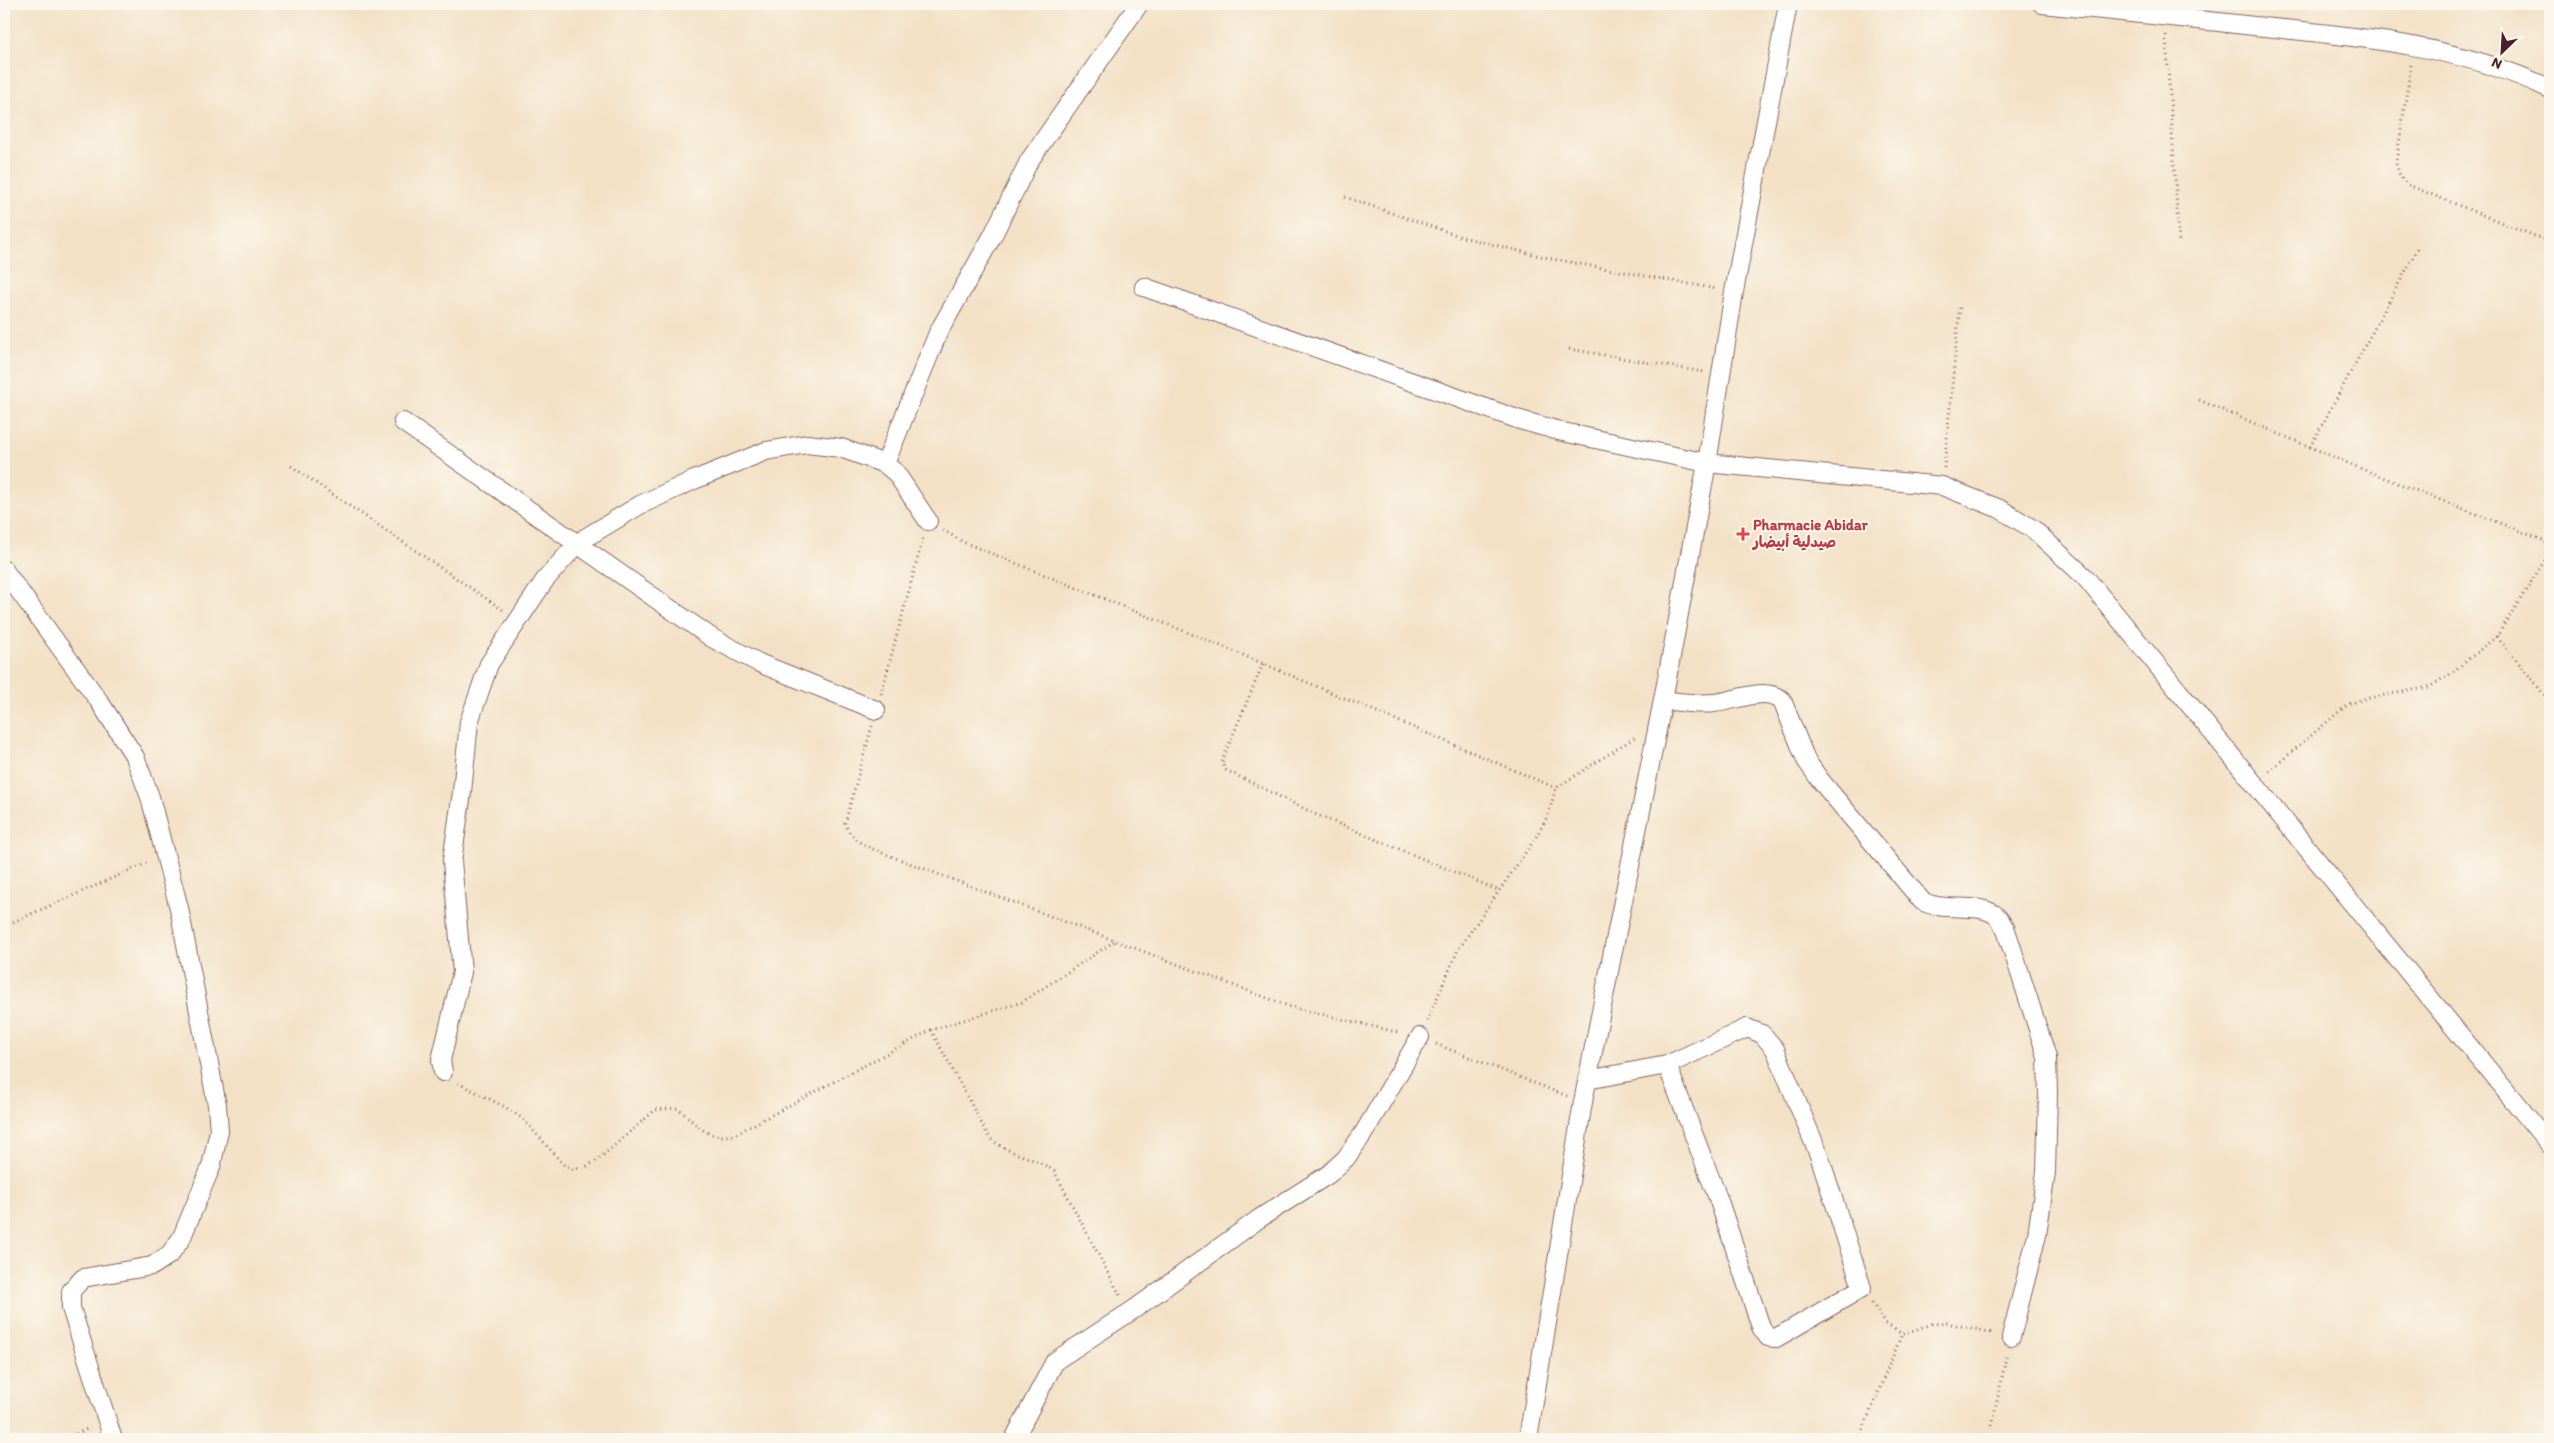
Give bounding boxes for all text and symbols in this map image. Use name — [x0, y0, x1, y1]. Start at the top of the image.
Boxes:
north arrow — [2476, 28, 2526, 78]
text: N — [2489, 54, 2505, 73]
place label: Pharmacie Abidar صيدلية أبيضار — [1751, 516, 1869, 551]
marker: Pharmacie Abidar صيدلية أبيضار — [1737, 528, 1749, 540]

